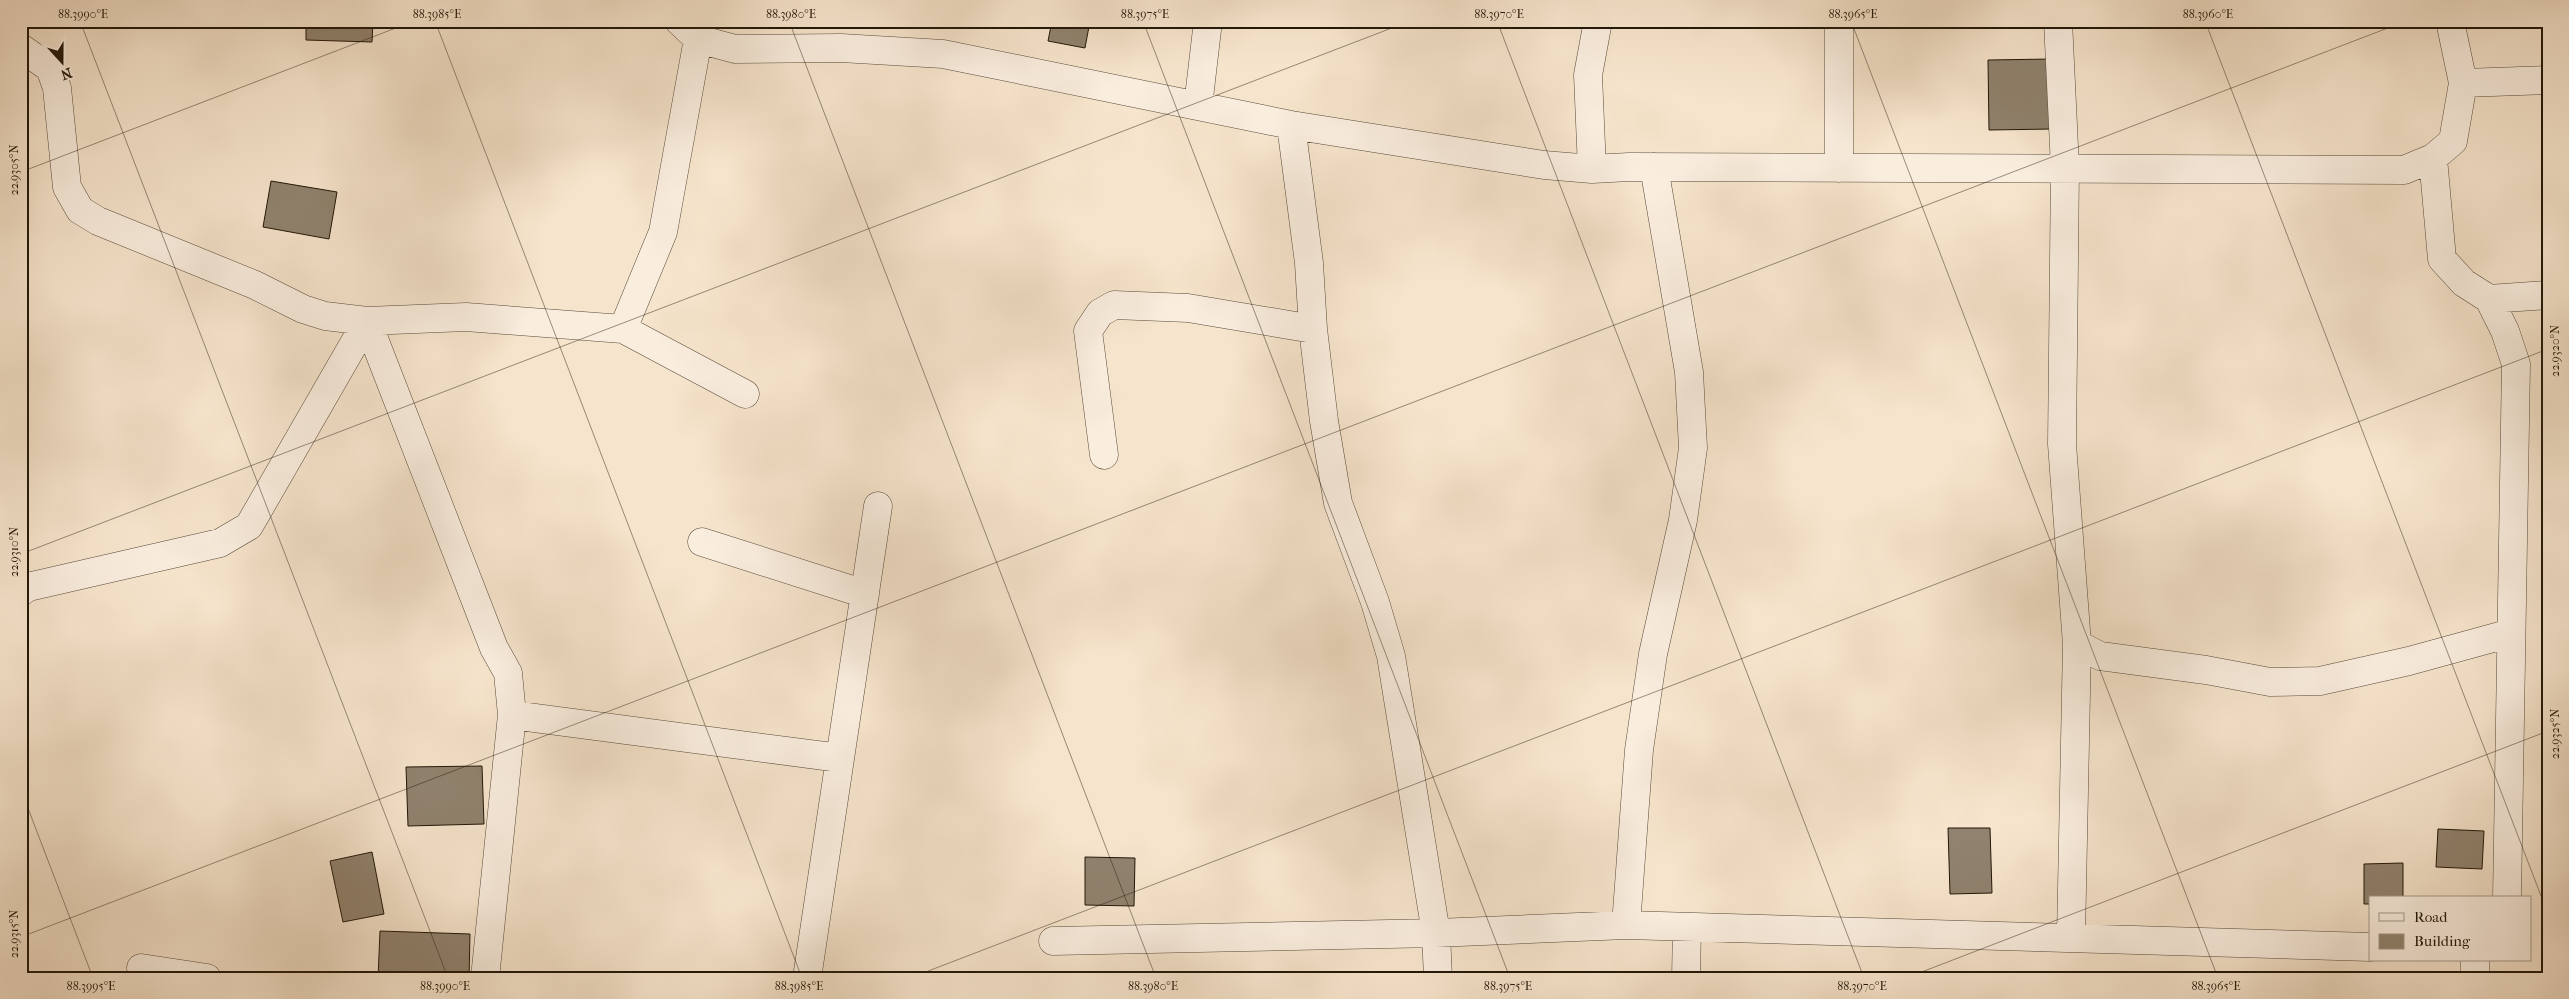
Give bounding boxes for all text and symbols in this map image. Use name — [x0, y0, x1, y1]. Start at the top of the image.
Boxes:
text: 88.3990°E — [58, 7, 108, 21]
text: 88.3985°E — [413, 7, 461, 21]
text: 88.3980°E — [766, 7, 816, 21]
text: 88.3975°E — [1121, 7, 1169, 21]
text: 88.3970°E — [1474, 7, 1524, 21]
text: 88.3965°E — [1829, 7, 1877, 21]
text: 88.3960°E — [2183, 7, 2233, 21]
north arrow — [38, 38, 88, 88]
text: N — [58, 64, 74, 84]
text: 22.9305°N — [7, 145, 21, 196]
text: 22.9320°N — [2548, 325, 2562, 377]
text: 22.9310°N — [7, 527, 21, 577]
text: 22.9325°N — [2548, 709, 2562, 759]
legend — [2369, 896, 2532, 962]
text: Road — [2414, 908, 2448, 926]
text: 22.9315°N — [7, 910, 21, 958]
text: Building — [2414, 932, 2471, 950]
text: 88.3995°E — [67, 979, 115, 993]
text: 88.3990°E — [420, 979, 470, 993]
text: 88.3985°E — [775, 979, 823, 993]
text: 88.3980°E — [1128, 979, 1178, 993]
text: 88.3975°E — [1484, 979, 1532, 993]
text: 88.3970°E — [1837, 979, 1887, 993]
text: 88.3965°E — [2192, 979, 2240, 993]

